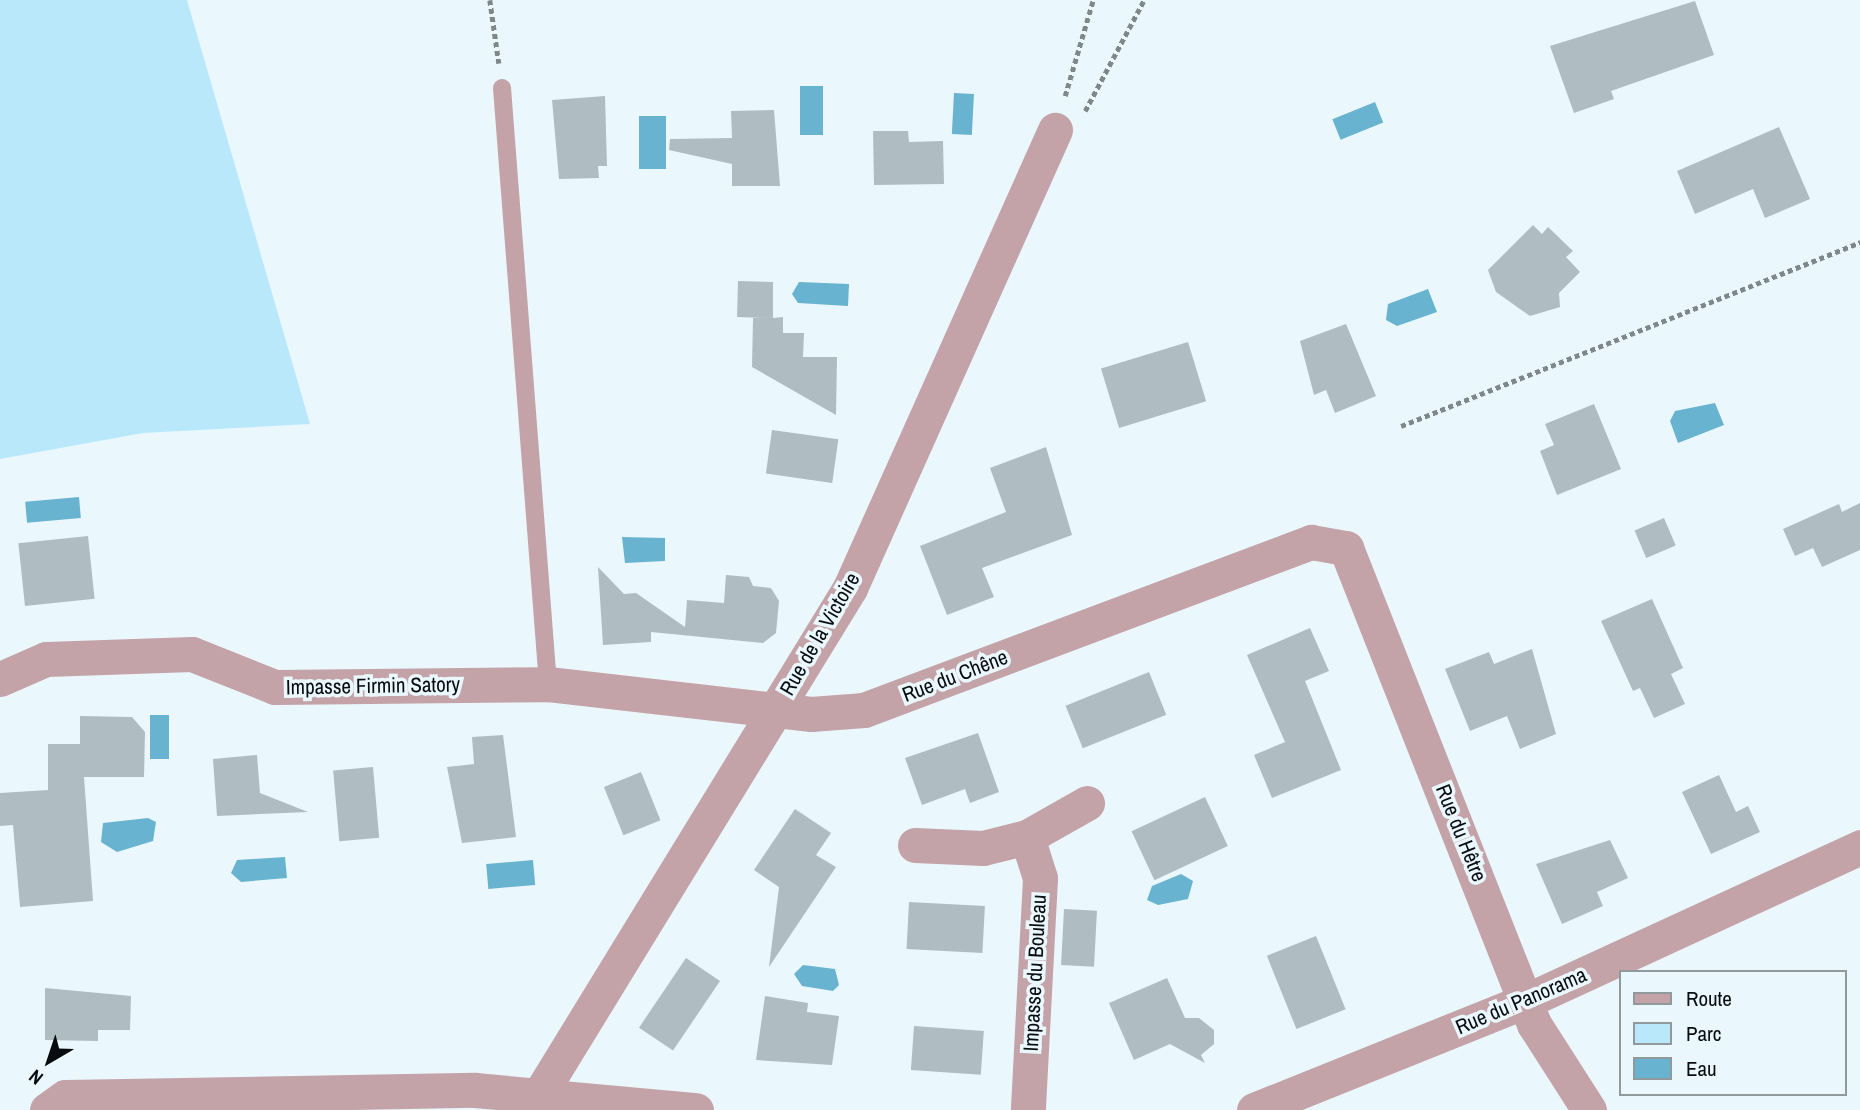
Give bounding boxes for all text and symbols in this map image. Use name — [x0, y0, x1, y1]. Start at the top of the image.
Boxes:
street label: Rue de la Victoire — [775, 568, 865, 700]
street label: Rue du Chêne — [899, 644, 1011, 708]
street label: Impasse Firmin Satory — [286, 672, 460, 700]
street label: Rue du Hêtre — [1430, 781, 1492, 885]
street label: Impasse du Bouleau — [1018, 894, 1052, 1052]
street label: Rue du Panorama — [1452, 962, 1590, 1040]
legend — [1618, 970, 1846, 1096]
text: Route — [1686, 984, 1732, 1013]
text: Parc — [1686, 1019, 1721, 1048]
north arrow — [14, 1026, 84, 1096]
text: Eau — [1686, 1054, 1717, 1083]
text: N — [23, 1064, 48, 1091]

